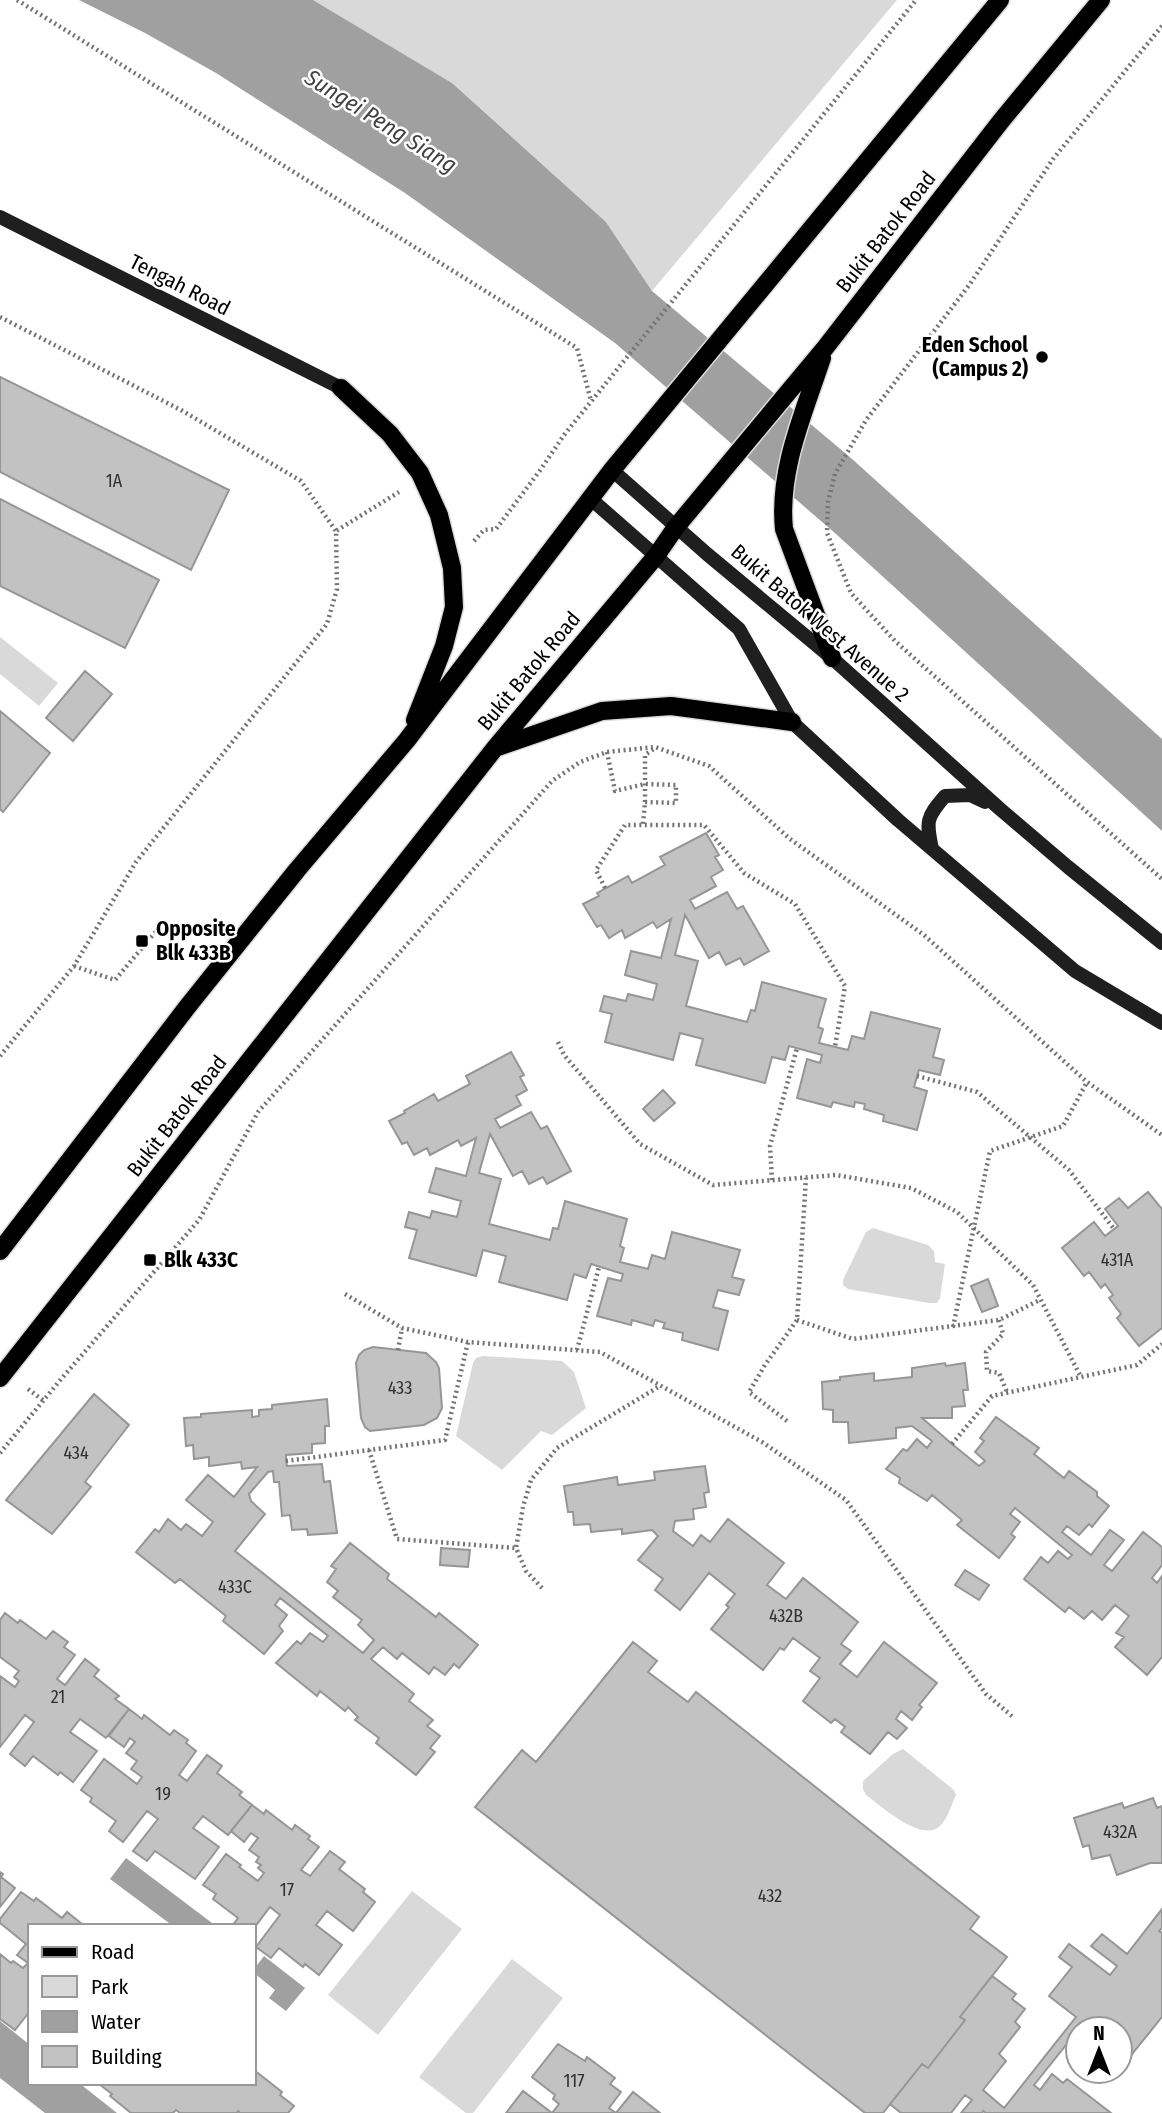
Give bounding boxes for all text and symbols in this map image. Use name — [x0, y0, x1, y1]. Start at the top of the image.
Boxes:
water label: Sungei Peng Siang — [299, 63, 462, 179]
street label: Bukit Batok Road — [831, 166, 941, 298]
street label: Tengah Road — [125, 249, 235, 321]
place label: Eden School (Campus 2) — [922, 332, 1028, 382]
marker: Eden School (Campus 2) — [1034, 349, 1050, 365]
house number: 1A — [106, 470, 123, 492]
street label: Bukit Batok West Avenue 2 — [726, 539, 914, 707]
street label: Bukit Batok Road — [472, 606, 586, 736]
place label: Opposite Blk 433B — [156, 916, 236, 966]
marker: Opposite Blk 433B — [134, 933, 150, 949]
street label: Bukit Batok Road — [122, 1050, 232, 1182]
place label: Blk 433C — [164, 1247, 238, 1273]
house number: 431A — [1101, 1249, 1134, 1271]
marker: Blk 433C — [142, 1252, 158, 1268]
house number: 433 — [388, 1377, 412, 1399]
house number: 434 — [63, 1442, 89, 1464]
house number: 433C — [218, 1576, 252, 1598]
house number: 432B — [769, 1605, 803, 1627]
house number: 21 — [51, 1686, 65, 1708]
house number: 19 — [155, 1783, 171, 1805]
house number: 432A — [1103, 1821, 1137, 1843]
house number: 17 — [280, 1879, 294, 1901]
house number: 432 — [758, 1885, 782, 1907]
legend — [28, 1924, 256, 2085]
text: Road — [91, 1939, 135, 1965]
text: Park — [91, 1974, 129, 2000]
text: Water — [91, 2009, 141, 2035]
north arrow — [1064, 2015, 1134, 2085]
text: N — [1093, 2022, 1105, 2045]
text: Building — [91, 2044, 162, 2070]
house number: 117 — [563, 2070, 585, 2092]

